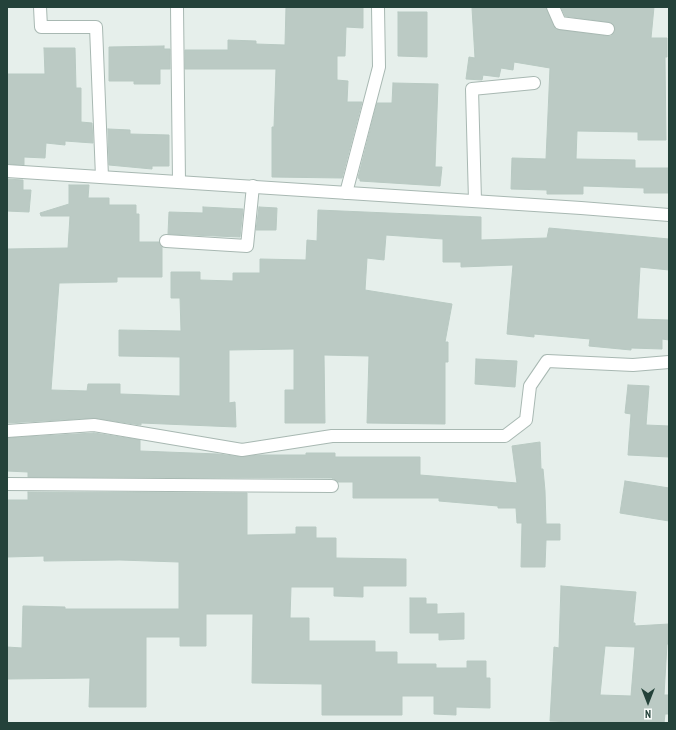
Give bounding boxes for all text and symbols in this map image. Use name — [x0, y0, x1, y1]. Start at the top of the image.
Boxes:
north arrow — [628, 682, 668, 722]
text: N — [645, 707, 651, 721]

